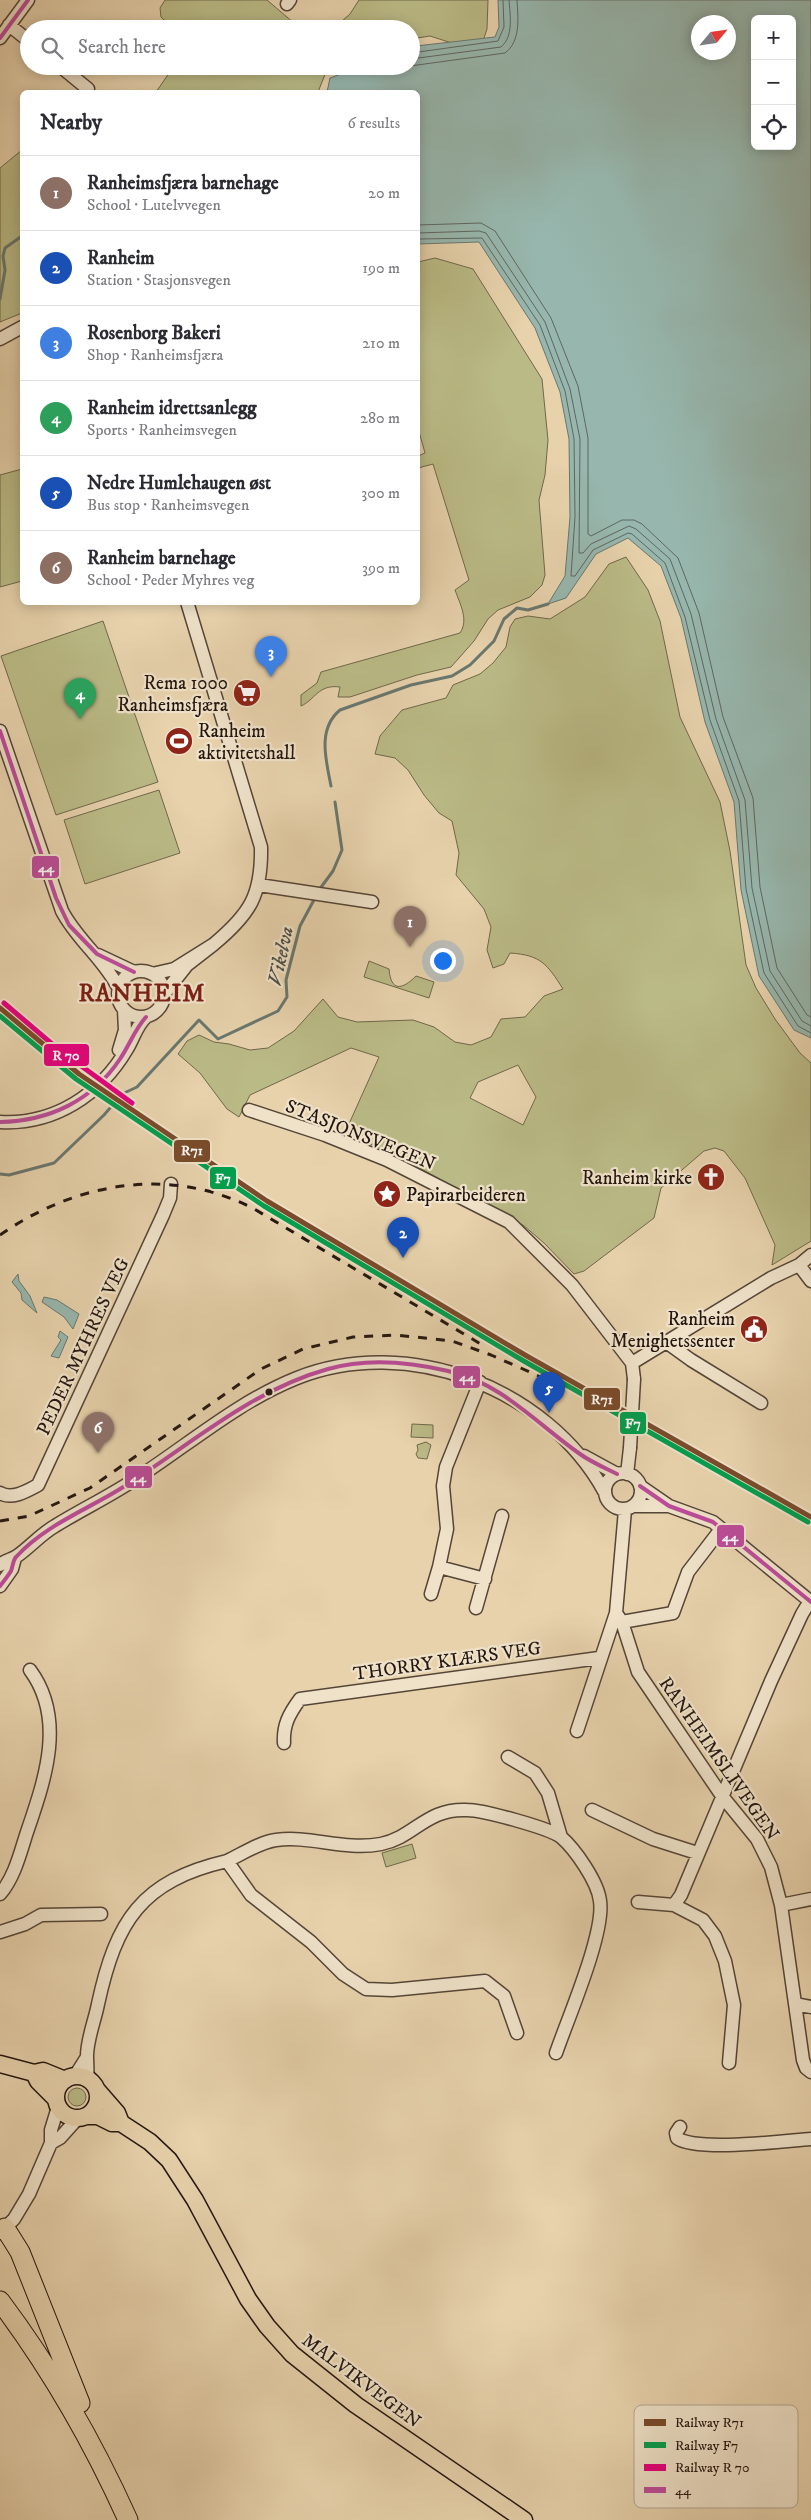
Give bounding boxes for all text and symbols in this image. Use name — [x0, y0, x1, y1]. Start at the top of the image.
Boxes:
north arrow — [691, 15, 736, 60]
map controls — [751, 15, 796, 150]
button: + — [751, 15, 796, 60]
search box — [20, 20, 420, 75]
icon: search — [38, 34, 66, 62]
text: Search here — [78, 36, 166, 59]
button: − — [751, 60, 796, 105]
button: locate — [751, 105, 796, 150]
text: Nearby — [40, 110, 102, 136]
text: 6 results — [347, 113, 400, 133]
text: Ranheimsfjæra barnehage — [87, 172, 279, 195]
text: 1 — [53, 183, 59, 203]
text: 20 m — [368, 183, 400, 203]
text: School · Lutelvvegen — [87, 195, 221, 215]
text: Ranheim — [87, 247, 155, 270]
text: 2 — [52, 258, 60, 278]
text: 190 m — [362, 258, 400, 278]
text: Station · Stasjonsvegen — [87, 270, 231, 290]
text: Rosenborg Bakeri — [87, 322, 221, 345]
text: 3 — [53, 333, 59, 353]
text: 210 m — [362, 333, 400, 353]
text: Shop · Ranheimsfjæra — [87, 345, 223, 365]
text: Ranheim idrettsanlegg — [87, 397, 257, 420]
text: 4 — [51, 408, 61, 428]
text: 280 m — [360, 408, 400, 428]
text: Sports · Ranheimsvegen — [87, 420, 237, 440]
text: Nedre Humlehaugen øst — [87, 472, 271, 495]
text: 5 — [52, 483, 60, 503]
text: 300 m — [361, 483, 400, 503]
text: Bus stop · Ranheimsvegen — [87, 495, 249, 515]
text: Ranheim barnehage — [87, 547, 236, 570]
text: 6 — [52, 558, 60, 578]
text: 390 m — [362, 558, 400, 578]
text: School · Peder Myhres veg — [87, 570, 254, 590]
pin: 3 — [255, 636, 287, 677]
place label: Rema 1000 Ranheimsfjæra — [117, 672, 228, 717]
pin: 4 — [64, 678, 96, 719]
supermarket icon: Rema 1000 Ranheimsfjæra — [232, 678, 262, 708]
place label: Ranheim aktivitetshall — [198, 720, 296, 765]
sports icon: Ranheim aktivitetshall — [164, 726, 194, 756]
line badge: 44 — [31, 855, 60, 879]
text: 44 — [37, 859, 55, 877]
pin: 1 — [394, 906, 426, 947]
water label: Vikelva — [263, 924, 300, 988]
your location — [430, 948, 456, 974]
district label: RANHEIM — [79, 979, 205, 1009]
line badge: R 70 — [43, 1043, 90, 1067]
text: R 70 — [52, 1047, 80, 1065]
street label: STASJONSVEGEN — [282, 1095, 439, 1176]
line badge: R71 — [173, 1139, 211, 1163]
text: R71 — [181, 1142, 203, 1160]
church icon: Ranheim kirke — [696, 1162, 726, 1192]
line badge: F7 — [209, 1166, 237, 1190]
place label: Ranheim kirke — [582, 1167, 692, 1190]
text: F7 — [215, 1170, 231, 1188]
place icon: Papirarbeideren — [372, 1179, 402, 1209]
place label: Papirarbeideren — [406, 1184, 526, 1207]
pin: 2 — [387, 1217, 419, 1258]
street label: PEDER MYHRES VEG — [32, 1254, 135, 1439]
place label: Ranheim Menighetssenter — [611, 1308, 735, 1353]
public building icon: Ranheim Menighetssenter — [739, 1314, 769, 1344]
line badge: 44 — [452, 1365, 481, 1389]
text: 44 — [458, 1368, 476, 1386]
pin: 5 — [533, 1372, 565, 1413]
unlabelled marker — [264, 1387, 274, 1397]
line badge: R71 — [583, 1387, 621, 1411]
text: R71 — [591, 1391, 613, 1409]
line badge: F7 — [619, 1411, 647, 1435]
pin: 6 — [82, 1412, 114, 1453]
text: F7 — [625, 1415, 641, 1433]
line badge: 44 — [124, 1465, 153, 1489]
text: 44 — [129, 1469, 147, 1487]
line badge: 44 — [716, 1524, 745, 1548]
text: 44 — [721, 1528, 739, 1546]
street label: THORRY KIÆRS VEG — [352, 1637, 542, 1686]
street label: RANHEIMSLIVEGEN — [654, 1673, 784, 1845]
street label: MALVIKVEGEN — [297, 2329, 425, 2433]
legend — [634, 2405, 798, 2508]
text: Railway R71 — [675, 2414, 744, 2432]
text: Railway F7 — [675, 2437, 738, 2455]
text: Railway R 70 — [675, 2459, 750, 2477]
text: 44 — [675, 2482, 692, 2500]

